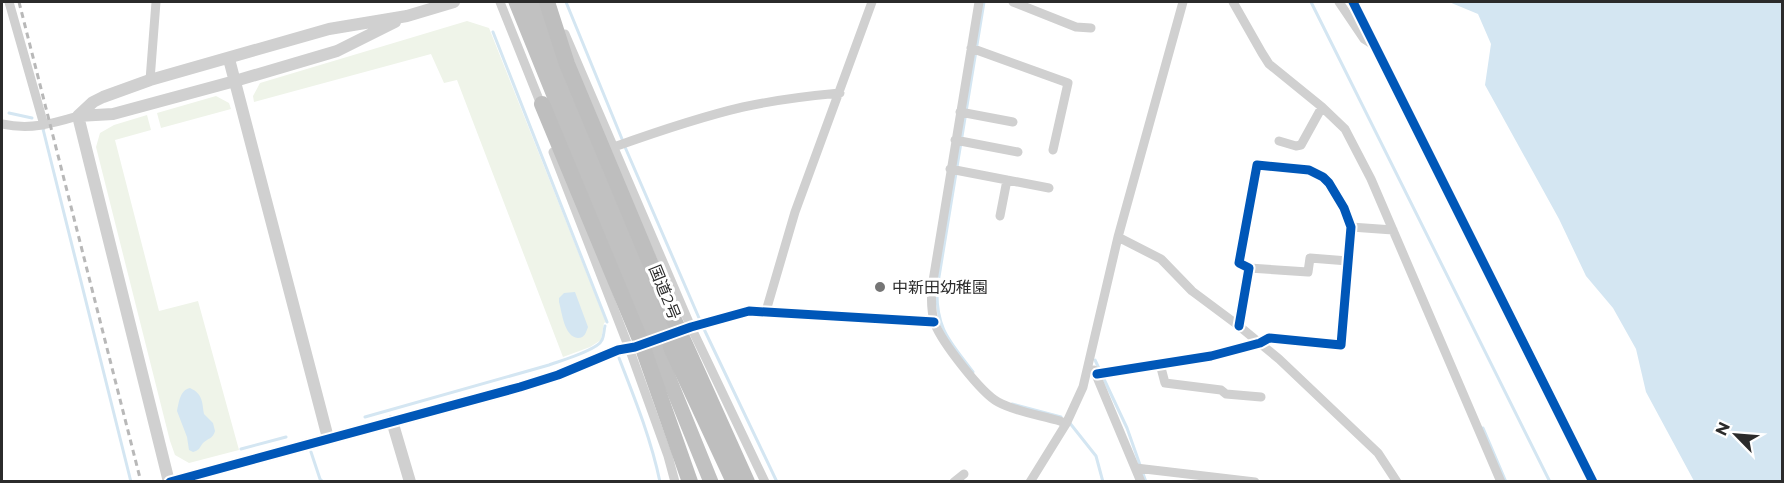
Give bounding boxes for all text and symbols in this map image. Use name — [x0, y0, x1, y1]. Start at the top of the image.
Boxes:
street label: 国道2号 — [645, 262, 684, 322]
place label: 中新田幼稚園 — [892, 278, 988, 297]
marker: 中新田幼稚園 — [873, 280, 887, 294]
north arrow — [1706, 405, 1766, 465]
text: N — [1712, 419, 1734, 439]

